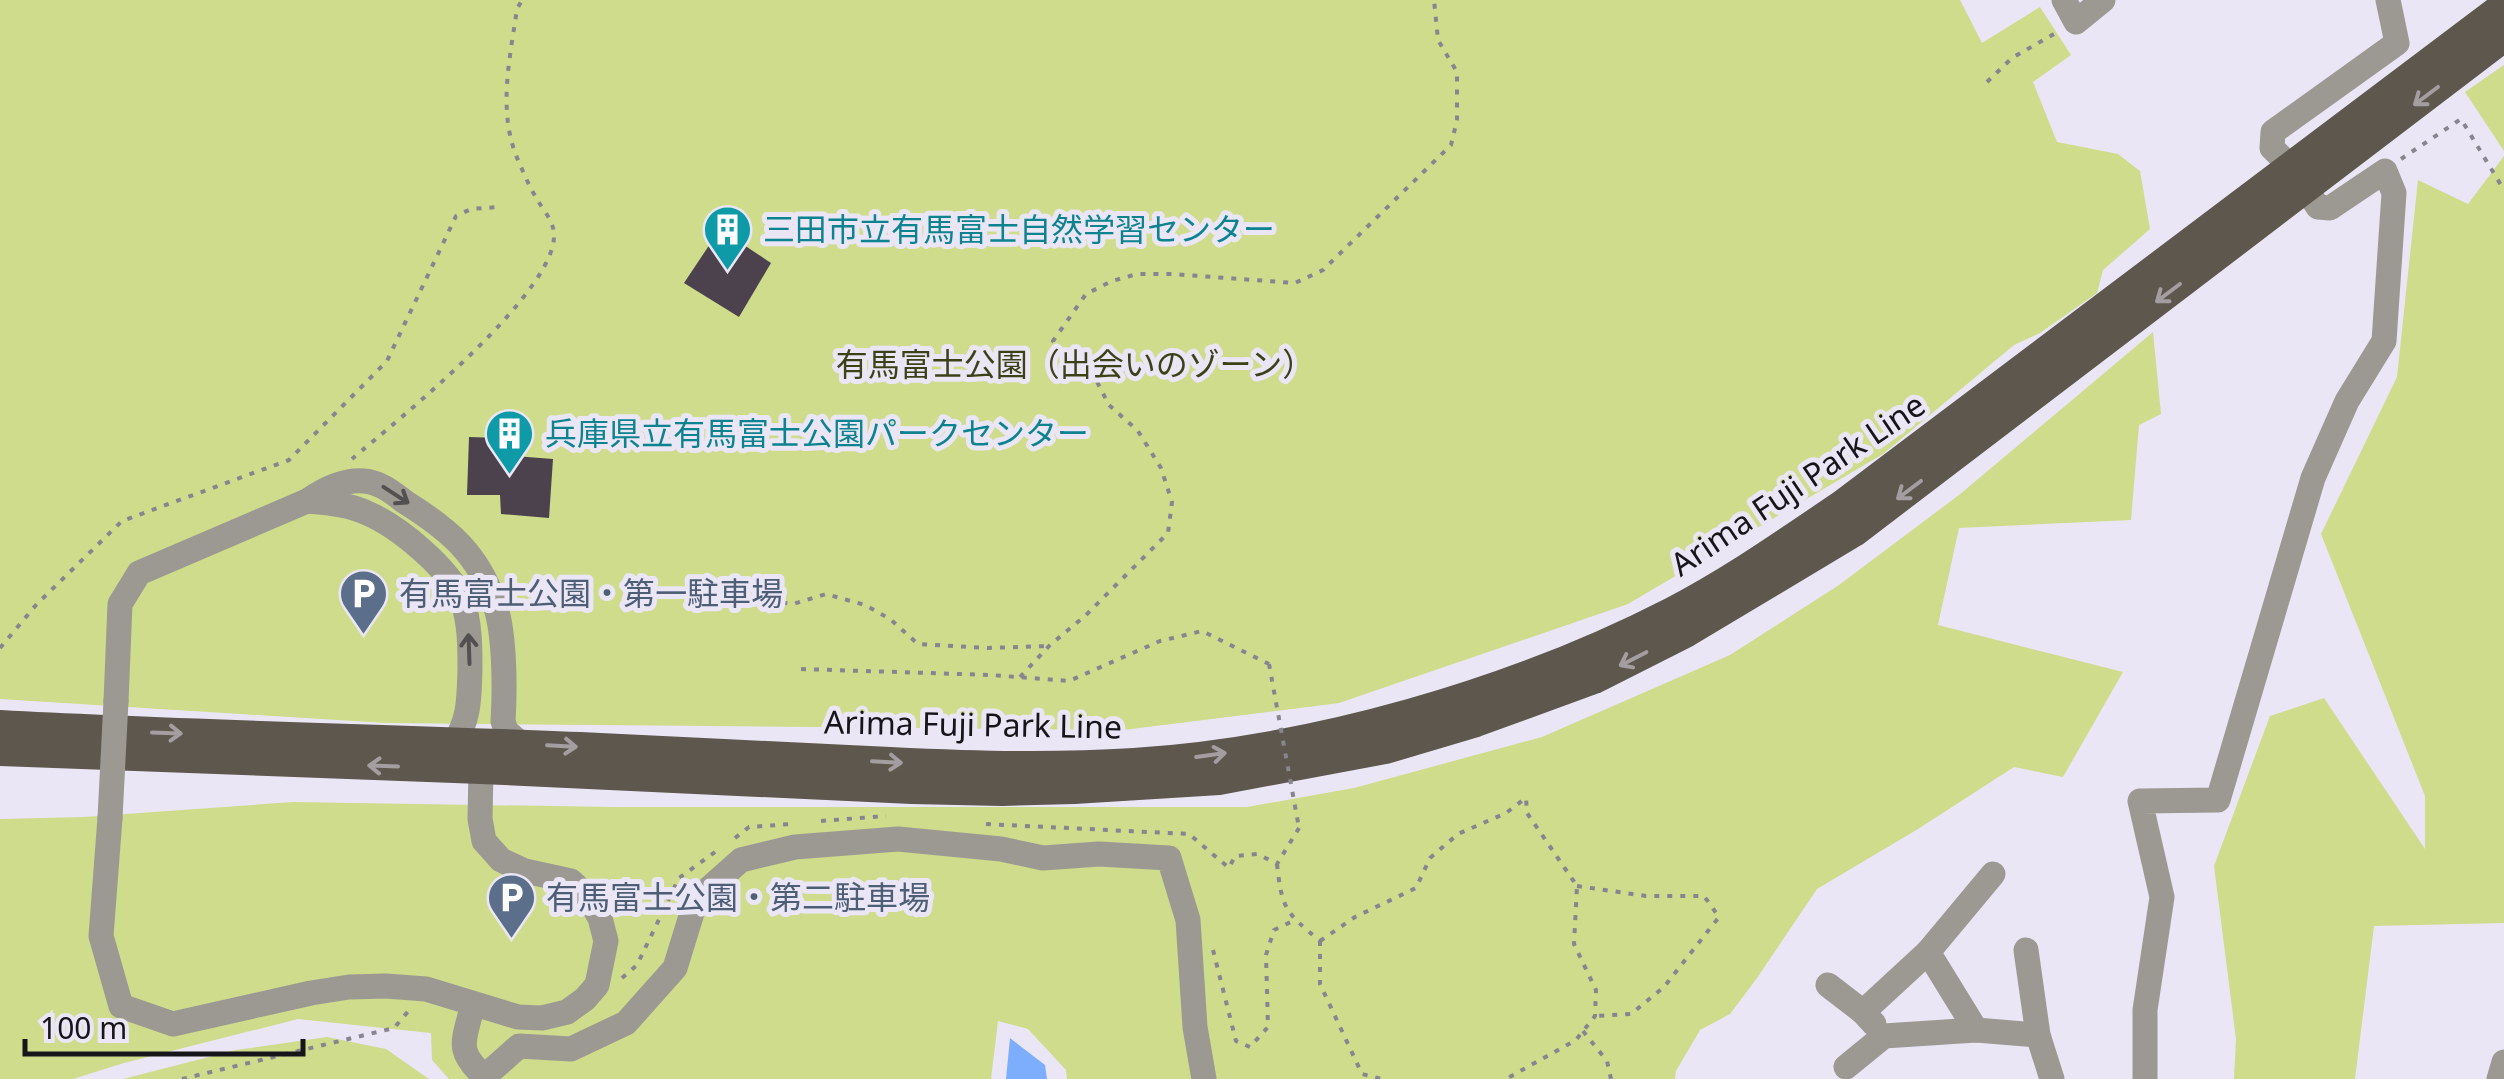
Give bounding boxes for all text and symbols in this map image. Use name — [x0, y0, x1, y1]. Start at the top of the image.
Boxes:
one-way arrow — [2413, 85, 2440, 106]
building icon: 三田市立有馬富士自然学習センター — [702, 204, 754, 272]
place label: 三田市立有馬富士自然学習センター — [763, 207, 1275, 250]
one-way arrow — [2155, 282, 2182, 303]
park label: 有馬富士公園（出会いのゾーン） — [836, 342, 1314, 385]
street label: Arima Fuji Park Line — [1662, 383, 1933, 585]
building icon: 兵庫県立有馬富士公園パークセンター — [484, 408, 536, 476]
place label: 兵庫県立有馬富士公園パークセンター — [545, 411, 1089, 454]
one-way arrow — [1896, 479, 1923, 500]
one-way arrow — [381, 485, 409, 506]
parking icon: 有馬富士公園・第一駐車場 — [338, 568, 390, 636]
place label: 有馬富士公園・第一駐車場 — [399, 571, 783, 614]
one-way arrow — [460, 633, 479, 665]
one-way arrow — [1618, 651, 1648, 670]
street label: Arima Fuji Park Line — [824, 699, 1122, 748]
one-way arrow — [151, 724, 183, 743]
one-way arrow — [546, 737, 578, 756]
one-way arrow — [1194, 745, 1227, 763]
one-way arrow — [870, 753, 902, 772]
one-way arrow — [368, 757, 400, 776]
parking icon: 有馬富士公園・第二駐車場 — [485, 872, 537, 940]
place label: 有馬富士公園・第二駐車場 — [546, 875, 930, 918]
scale bar — [25, 994, 302, 1056]
text: 100 m — [40, 1007, 127, 1048]

